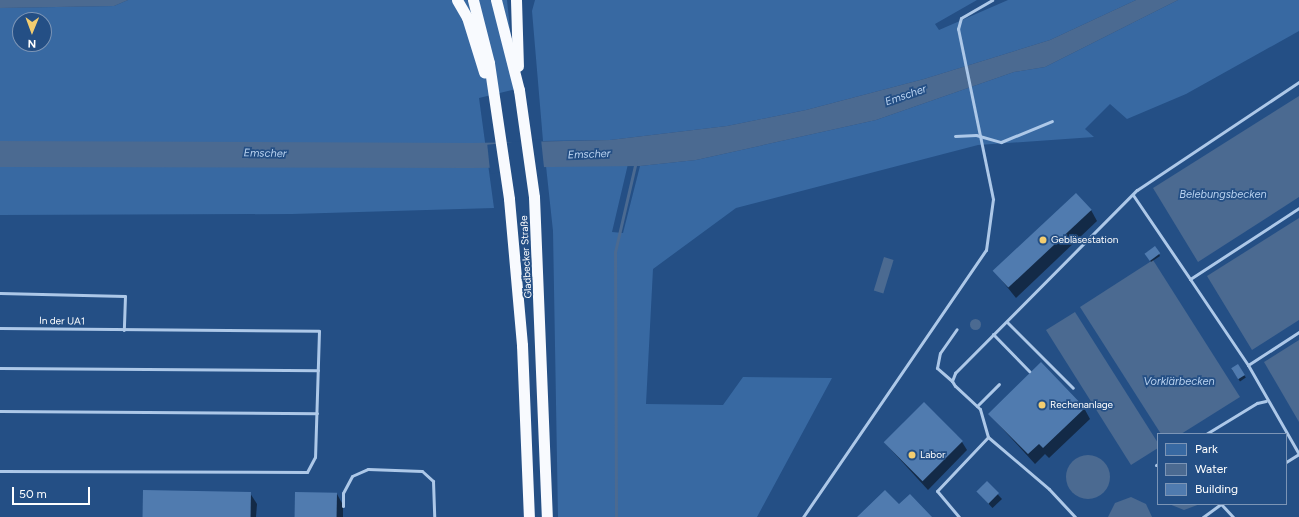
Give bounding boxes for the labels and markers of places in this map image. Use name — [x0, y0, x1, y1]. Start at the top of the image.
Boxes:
place label: Gebläsestation — [1051, 234, 1118, 246]
marker: Gebläsestation — [1038, 235, 1048, 245]
place label: Rechenanlage — [1050, 399, 1113, 411]
marker: Rechenanlage — [1037, 400, 1047, 410]
place label: Labor — [920, 449, 945, 461]
marker: Labor — [907, 450, 917, 460]

